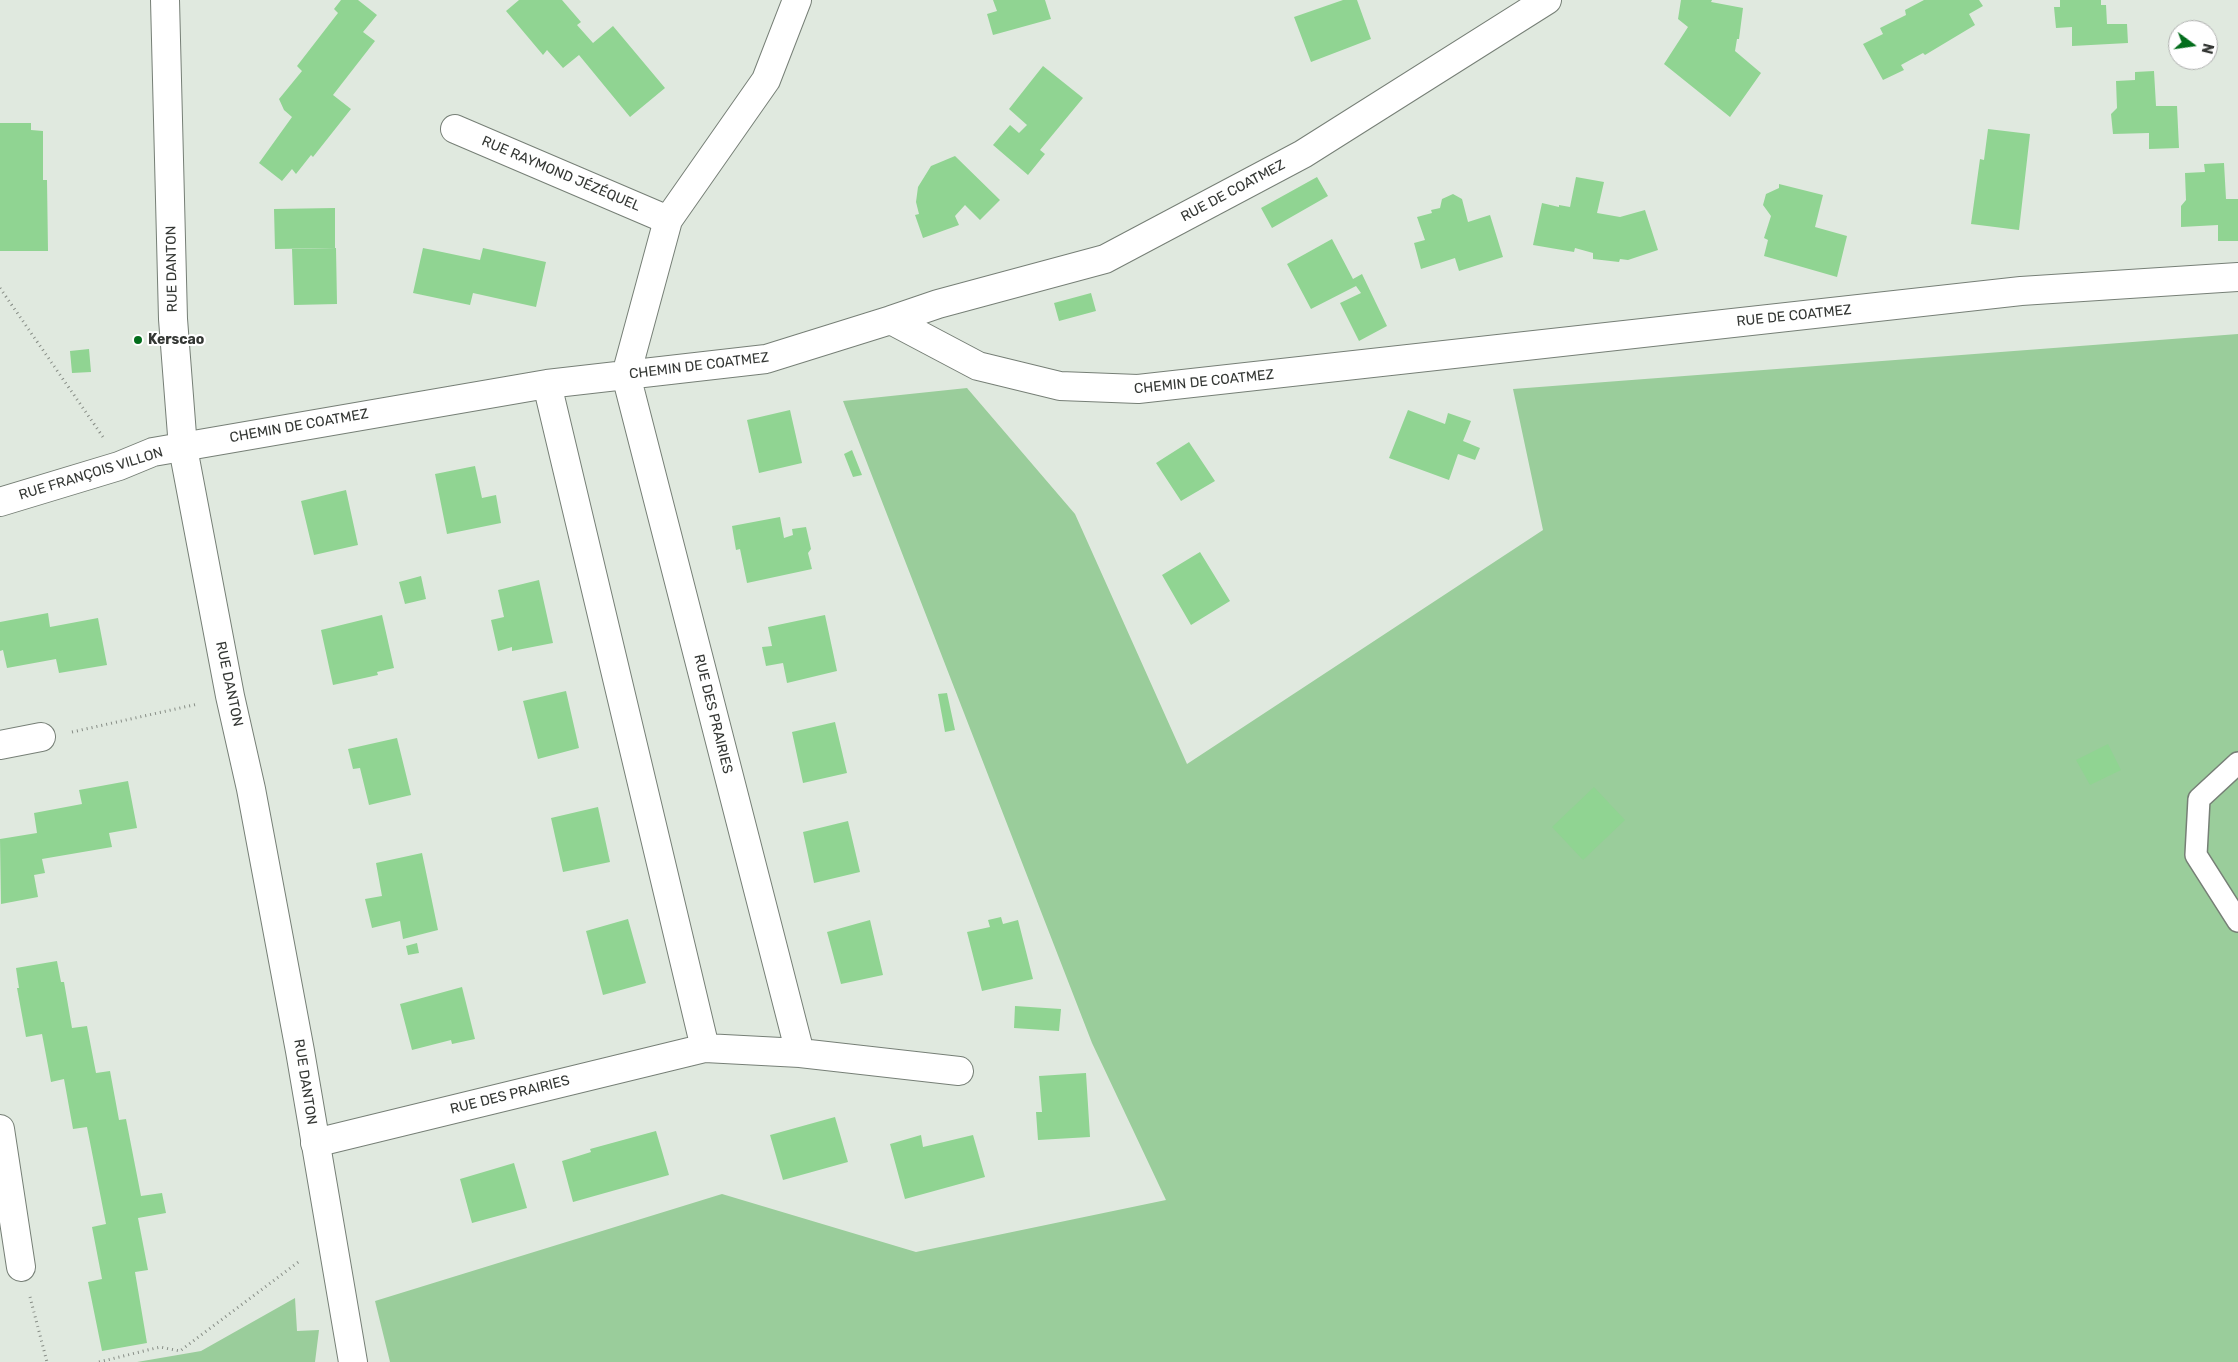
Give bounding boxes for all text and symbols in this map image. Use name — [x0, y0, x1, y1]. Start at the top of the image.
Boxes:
north arrow — [2168, 20, 2218, 70]
text: N — [2198, 42, 2217, 55]
street label: RUE RAYMOND JÉZÉQUEL — [479, 133, 643, 215]
street label: RUE DE COATMEZ — [1178, 156, 1288, 226]
street label: RUE DANTON — [163, 226, 181, 312]
street label: RUE DE COATMEZ — [1736, 302, 1852, 330]
place label: Kerscao — [148, 332, 204, 348]
marker: Kerscao — [132, 334, 144, 346]
street label: CHEMIN DE COATMEZ — [628, 349, 770, 383]
street label: CHEMIN DE COATMEZ — [1133, 366, 1275, 398]
street label: CHEMIN DE COATMEZ — [228, 406, 370, 446]
street label: RUE FRANÇOIS VILLON — [17, 444, 165, 504]
street label: RUE DANTON — [212, 640, 246, 728]
street label: RUE DES PRAIRIES — [690, 652, 736, 776]
street label: RUE DANTON — [290, 1038, 320, 1126]
street label: RUE DES PRAIRIES — [448, 1072, 572, 1118]

